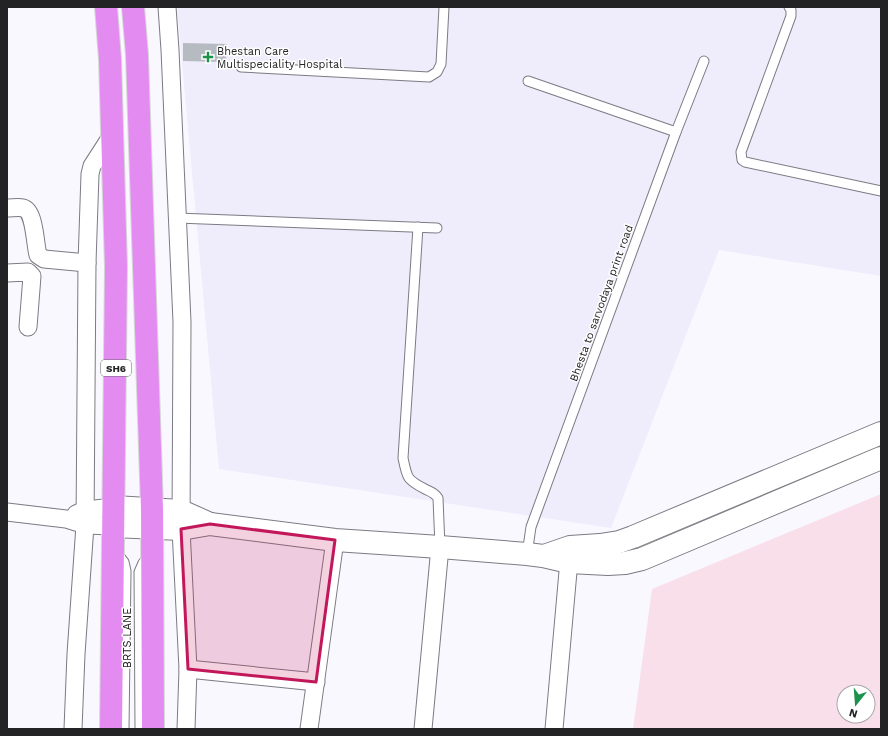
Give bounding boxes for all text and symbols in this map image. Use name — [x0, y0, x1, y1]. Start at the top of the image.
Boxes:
place label: Bhestan Care Multispeciality Hospital — [217, 45, 343, 71]
marker: Bhestan Care Multispeciality Hospital — [202, 51, 214, 63]
street label: Bhesta to sarvodaya print road — [567, 223, 636, 383]
road number: SH6 — [101, 360, 131, 376]
street label: BRTS LANE — [121, 608, 134, 668]
north arrow — [836, 684, 876, 724]
text: N — [847, 706, 859, 720]

